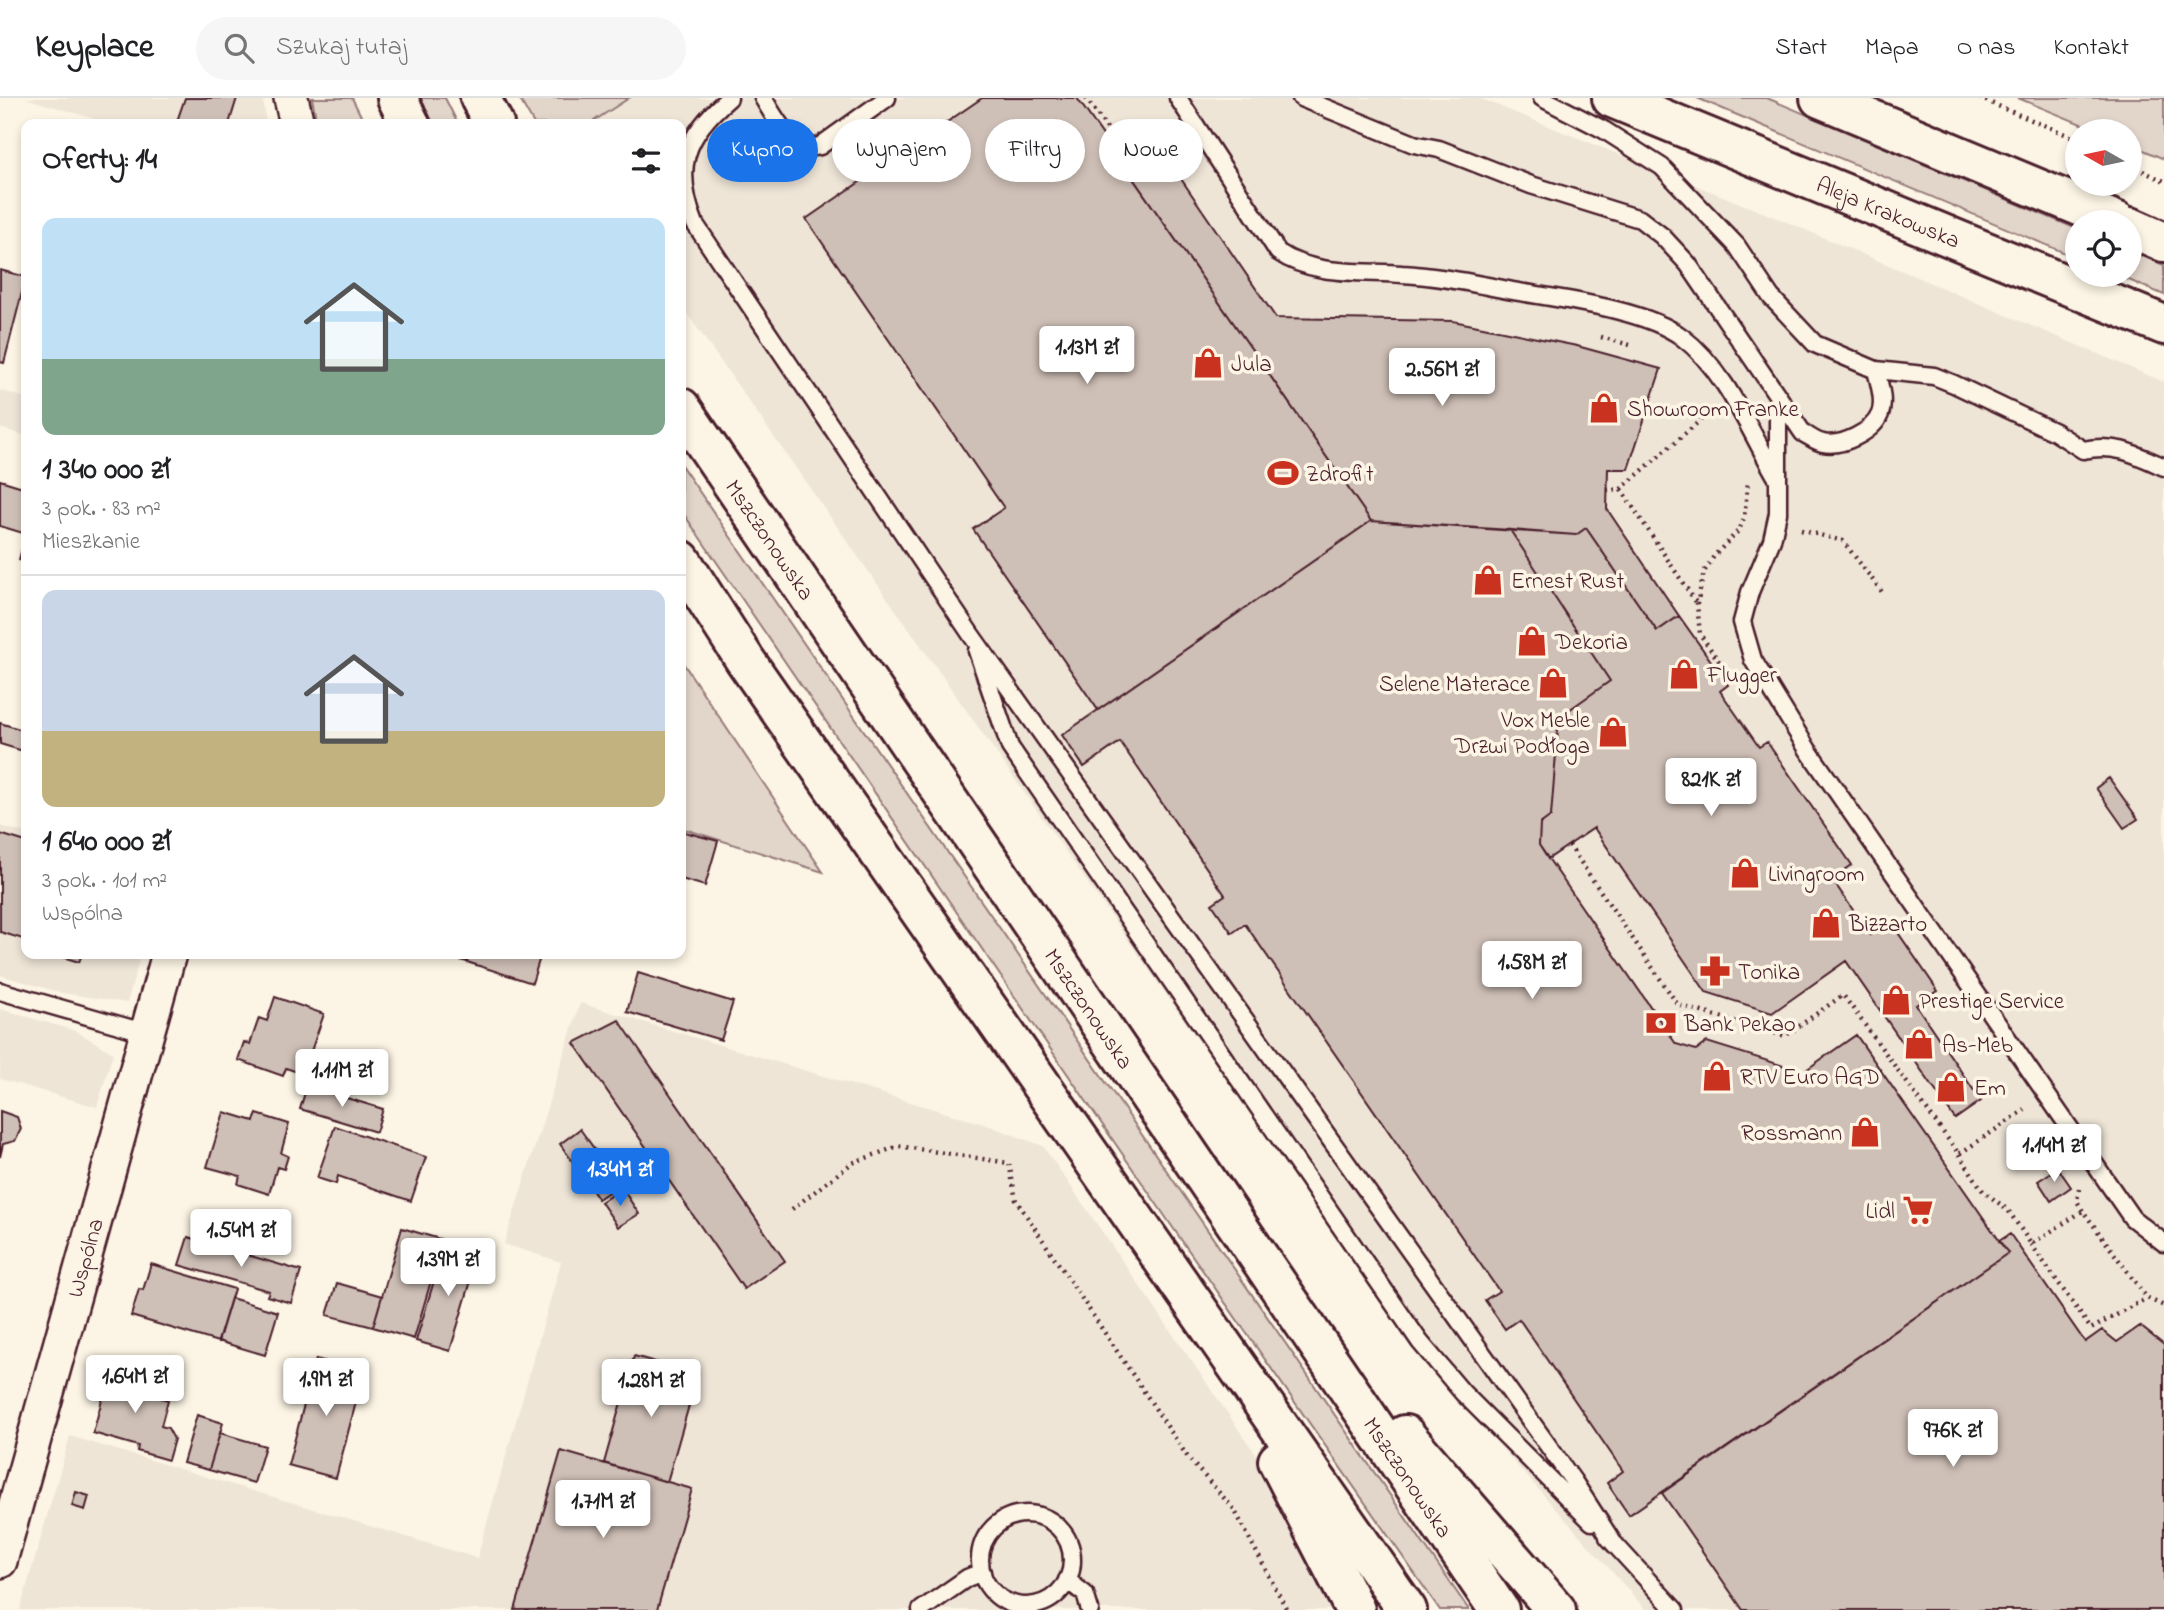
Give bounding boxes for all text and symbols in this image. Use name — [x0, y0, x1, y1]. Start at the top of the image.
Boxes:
search box — [196, 17, 686, 80]
text: Keyplace — [35, 24, 154, 72]
icon: search — [220, 29, 258, 67]
text: Szukaj tutaj — [276, 29, 407, 67]
text: Start — [1775, 31, 1827, 66]
text: Mapa — [1865, 31, 1919, 66]
text: O nas — [1957, 31, 2015, 66]
text: Kontakt — [2053, 31, 2129, 66]
chip: Kupno — [707, 119, 818, 182]
chip: Wynajem — [832, 119, 971, 182]
chip: Filtry — [985, 119, 1085, 182]
chip: Nowe — [1099, 119, 1203, 182]
north arrow — [2065, 119, 2142, 196]
map controls — [2065, 119, 2142, 287]
text: Oferty: 14 — [42, 139, 157, 183]
icon: filters — [627, 142, 665, 180]
street label: Aleja Krakowska — [1810, 170, 1965, 258]
button: locate — [2065, 210, 2142, 287]
icon: home — [291, 264, 417, 390]
pin: 1.13M zł — [1015, 327, 1159, 386]
text: 1.13M zł — [1055, 332, 1119, 365]
shop icon: Jula — [1191, 346, 1225, 380]
pin: 2.56M zł — [1370, 348, 1514, 408]
place label: Jula — [1231, 349, 1272, 382]
text: 2.56M zł — [1405, 354, 1479, 387]
shop icon: Showroom Franke — [1587, 391, 1621, 425]
place label: Showroom Franke — [1627, 394, 1799, 427]
text: 1 340 000 zł — [42, 449, 170, 493]
sports icon: Zdrofit — [1266, 456, 1300, 490]
place label: Zdrofit — [1306, 459, 1374, 492]
street label: Mszczonowska — [715, 474, 821, 608]
text: 3 pok. · 83 m² — [42, 493, 161, 526]
text: Mieszkanie — [42, 526, 140, 559]
shop icon: Ernest Rust — [1471, 563, 1505, 597]
place label: Ernest Rust — [1511, 566, 1624, 599]
shop icon: Dekoria — [1515, 624, 1549, 658]
place label: Dekoria — [1554, 627, 1628, 660]
icon: home — [291, 636, 417, 762]
shop icon: Flugger — [1667, 657, 1701, 691]
place label: Flugger — [1706, 660, 1778, 694]
shop icon: Selene Materace — [1536, 666, 1570, 700]
place label: Selene Materace — [1379, 669, 1531, 702]
place label: Vox Meble Drzwi Podłoga — [1454, 705, 1591, 765]
shop icon: Vox Meble Drzwi Podłoga — [1596, 715, 1630, 749]
pin: 821K zł — [1646, 758, 1776, 818]
text: 821K zł — [1681, 764, 1741, 797]
text: 1 640 000 zł — [42, 821, 171, 865]
shop icon: Livingroom — [1728, 856, 1762, 890]
place label: Livingroom — [1768, 859, 1864, 893]
text: 3 pok. · 101 m² — [42, 865, 167, 898]
text: Wspólna — [42, 898, 123, 931]
shop icon: Bizzarto — [1809, 906, 1843, 940]
place label: Bizzarto — [1848, 909, 1927, 942]
pin: 1.58M zł — [1460, 942, 1604, 1001]
street label: Mszczonowska — [1034, 943, 1140, 1077]
text: 1.58M zł — [1498, 947, 1566, 980]
pharmacy icon: Tonika — [1698, 954, 1732, 988]
place label: Tonika — [1738, 957, 1800, 990]
shop icon: Prestige Service — [1879, 983, 1913, 1017]
place label: Prestige Service — [1919, 986, 2065, 1020]
bank icon: Bank Pekao — [1644, 1006, 1678, 1040]
place label: Bank Pekao — [1683, 1009, 1796, 1042]
shop icon: As-Meb — [1902, 1027, 1936, 1061]
place label: As-Meb — [1942, 1030, 2013, 1063]
pin: 1.11M zł — [270, 1049, 414, 1109]
text: 1.11M zł — [311, 1055, 373, 1088]
shop icon: RTV Euro AGD — [1700, 1059, 1734, 1093]
place label: RTV Euro AGD — [1740, 1062, 1880, 1095]
shop icon: Em — [1934, 1070, 1968, 1104]
place label: Em — [1974, 1073, 2006, 1106]
shop icon: Rossmann — [1848, 1115, 1882, 1149]
place label: Rossmann — [1741, 1118, 1842, 1151]
pin: 1.14M zł — [1982, 1124, 2126, 1184]
text: 1.14M zł — [2022, 1130, 2086, 1163]
pin: 1.34M zł — [548, 1148, 692, 1208]
text: 1.34M zł — [587, 1154, 653, 1187]
supermarket icon: Lidl — [1901, 1193, 1935, 1227]
place label: Lidl — [1866, 1196, 1895, 1229]
pin: 1.54M zł — [169, 1210, 313, 1269]
street label: Wspólna — [60, 1215, 114, 1302]
text: 1.54M zł — [206, 1215, 276, 1248]
pin: 1.39M zł — [376, 1238, 520, 1298]
text: 1.39M zł — [417, 1244, 480, 1277]
pin: 1.64M zł — [63, 1356, 207, 1415]
pin: 1.9M zł — [261, 1358, 391, 1418]
pin: 1.28M zł — [579, 1360, 723, 1419]
text: 1.64M zł — [102, 1361, 168, 1394]
text: 1.9M zł — [299, 1364, 353, 1397]
text: 1.28M zł — [618, 1365, 684, 1398]
pin: 976K zł — [1888, 1410, 2018, 1469]
street label: Mszczonowska — [1353, 1411, 1459, 1545]
text: 976K zł — [1924, 1415, 1982, 1448]
pin: 1.71M zł — [531, 1480, 675, 1540]
text: 1.71M zł — [571, 1486, 635, 1519]

